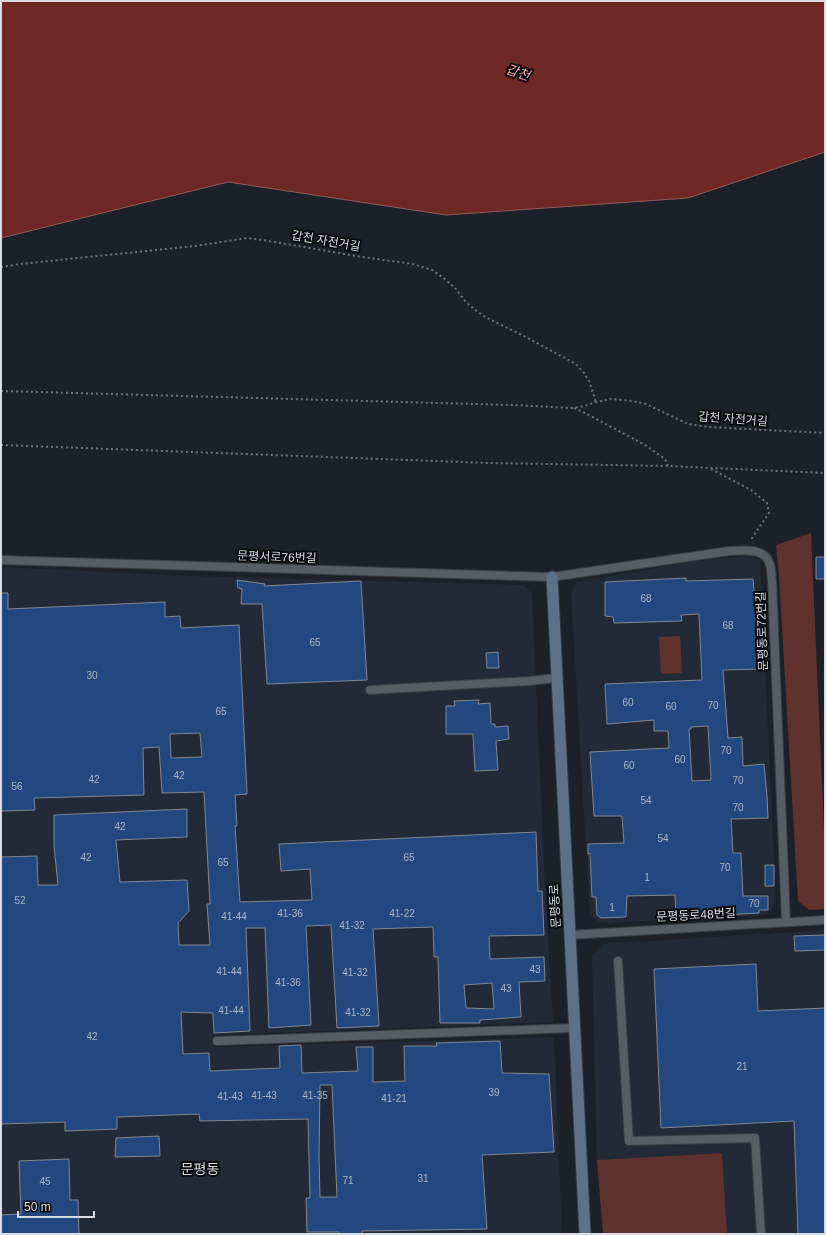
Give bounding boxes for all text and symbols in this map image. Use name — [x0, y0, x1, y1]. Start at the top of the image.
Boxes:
water label: 갑천 — [504, 62, 533, 84]
street label: 갑천 자전거길 — [291, 228, 361, 254]
street label: 갑천 자전거길 — [698, 410, 768, 428]
street label: 문평서로76번길 — [237, 549, 317, 565]
street label: 문평동로72번길 — [754, 591, 770, 671]
house number: 68 — [640, 593, 652, 604]
house number: 68 — [722, 620, 734, 631]
house number: 65 — [309, 637, 321, 648]
house number: 30 — [86, 670, 98, 681]
house number: 60 — [622, 697, 634, 708]
house number: 70 — [707, 700, 719, 711]
house number: 60 — [665, 701, 677, 712]
house number: 65 — [215, 706, 227, 717]
house number: 70 — [720, 745, 732, 756]
house number: 60 — [674, 754, 686, 765]
house number: 60 — [623, 760, 635, 771]
house number: 42 — [173, 770, 185, 781]
house number: 42 — [88, 774, 100, 785]
house number: 70 — [732, 775, 744, 786]
house number: 56 — [11, 781, 23, 792]
house number: 54 — [640, 795, 652, 806]
house number: 70 — [732, 802, 744, 813]
house number: 42 — [114, 821, 126, 832]
house number: 54 — [657, 833, 669, 844]
house number: 42 — [80, 852, 92, 863]
house number: 65 — [403, 852, 415, 863]
house number: 65 — [217, 857, 229, 868]
house number: 70 — [719, 862, 731, 873]
house number: 1 — [644, 872, 650, 883]
street label: 문평동로 — [547, 884, 563, 928]
house number: 52 — [14, 895, 26, 906]
house number: 70 — [748, 898, 760, 909]
house number: 1 — [609, 902, 615, 913]
street label: 문평동로48번길 — [656, 906, 736, 924]
house number: 41-36 — [277, 908, 303, 919]
house number: 41-22 — [389, 908, 415, 919]
house number: 41-44 — [221, 911, 247, 922]
house number: 41-32 — [339, 920, 365, 931]
house number: 43 — [529, 964, 541, 975]
house number: 41-44 — [216, 966, 242, 977]
house number: 41-32 — [342, 967, 368, 978]
house number: 41-36 — [275, 977, 301, 988]
house number: 43 — [500, 983, 512, 994]
house number: 41-44 — [218, 1005, 244, 1016]
house number: 41-32 — [345, 1007, 371, 1018]
house number: 42 — [86, 1031, 98, 1042]
house number: 21 — [736, 1061, 748, 1072]
house number: 39 — [488, 1087, 500, 1098]
house number: 41-43 — [251, 1090, 277, 1101]
house number: 41-35 — [302, 1090, 328, 1101]
house number: 41-43 — [217, 1091, 243, 1102]
house number: 41-21 — [381, 1093, 407, 1104]
district label: 문평동 — [181, 1161, 219, 1177]
house number: 31 — [417, 1173, 429, 1184]
house number: 71 — [342, 1175, 354, 1186]
house number: 45 — [39, 1176, 51, 1187]
scale bar — [18, 1193, 94, 1219]
text: 50 m — [24, 1200, 51, 1214]

